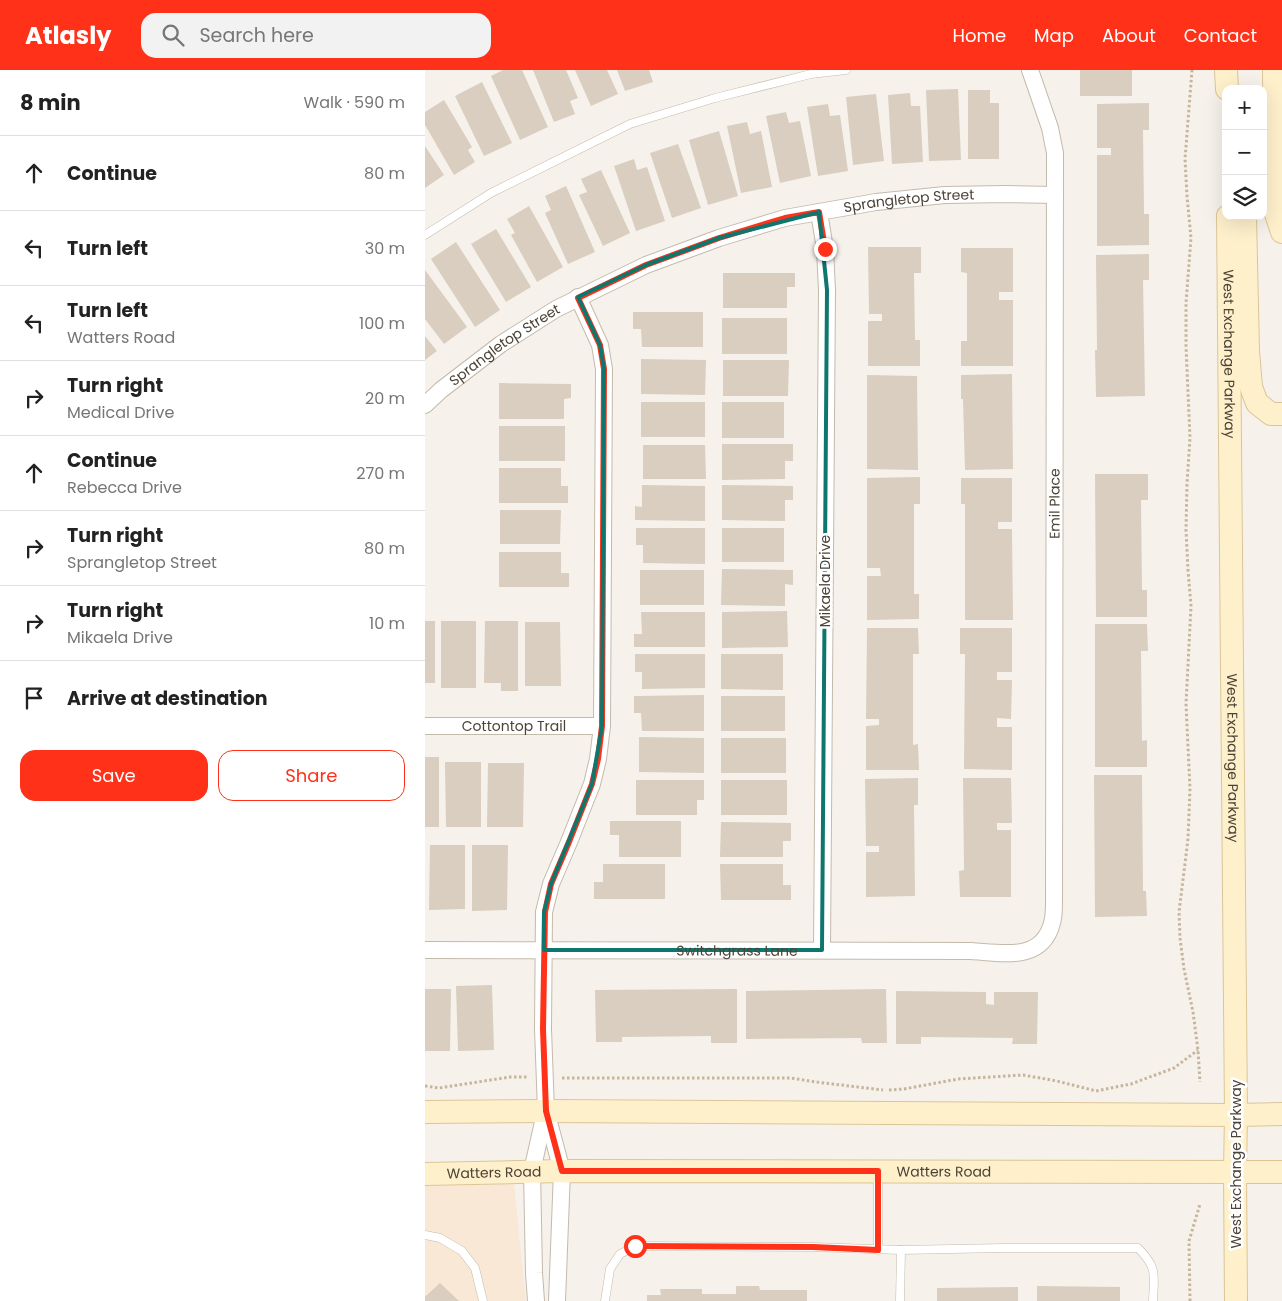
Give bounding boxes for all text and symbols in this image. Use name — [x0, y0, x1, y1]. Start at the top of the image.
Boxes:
search box — [141, 13, 491, 58]
text: Atlasly — [25, 19, 111, 52]
icon: search — [159, 21, 187, 49]
text: Search here — [199, 22, 314, 49]
text: Home — [952, 23, 1006, 48]
text: Map — [1034, 23, 1074, 48]
text: About — [1102, 23, 1156, 48]
text: Contact — [1184, 23, 1257, 48]
map controls — [1222, 85, 1267, 220]
button: + — [1222, 85, 1267, 130]
text: 8 min — [20, 88, 81, 117]
text: Walk · 590 m — [304, 91, 405, 114]
button: − — [1222, 130, 1267, 175]
icon: ahead — [20, 159, 48, 187]
text: Continue — [67, 160, 157, 187]
text: 80 m — [364, 162, 405, 185]
button: layers — [1222, 175, 1267, 220]
street label: Sprangletop Street — [842, 185, 974, 218]
icon: left — [20, 234, 48, 262]
text: Turn left — [67, 235, 148, 262]
text: 30 m — [365, 237, 405, 260]
route end — [814, 238, 837, 261]
street label: West Exchange Parkway — [1218, 269, 1240, 439]
text: Turn left — [67, 297, 148, 324]
street label: Sprangletop Street — [445, 299, 563, 390]
icon: left — [20, 309, 48, 337]
text: 100 m — [359, 312, 405, 335]
text: Watters Road — [67, 326, 175, 349]
text: Turn right — [67, 372, 163, 399]
icon: right — [20, 384, 48, 412]
text: 20 m — [365, 387, 405, 410]
text: Medical Drive — [67, 401, 174, 424]
text: Continue — [67, 447, 157, 474]
icon: ahead — [20, 459, 48, 487]
text: 270 m — [356, 462, 405, 485]
street label: Emil Place — [1044, 468, 1065, 539]
text: Rebecca Drive — [67, 476, 182, 499]
text: Turn right — [67, 522, 163, 549]
icon: right — [20, 534, 48, 562]
street label: Mikaela Drive — [815, 534, 835, 627]
text: 80 m — [364, 537, 405, 560]
text: Sprangletop Street — [67, 551, 217, 574]
text: Turn right — [67, 597, 163, 624]
icon: right — [20, 609, 48, 637]
text: 10 m — [369, 612, 405, 635]
text: Mikaela Drive — [67, 626, 173, 649]
street label: West Exchange Parkway — [1222, 673, 1244, 843]
icon: arrive — [20, 684, 48, 712]
text: Arrive at destination — [67, 685, 268, 712]
street label: Cottontop Trail — [462, 716, 566, 736]
button: Save — [20, 750, 208, 801]
button: Share — [218, 750, 405, 801]
street label: Switchgrass Lane — [676, 940, 798, 961]
street label: West Exchange Parkway — [1226, 1079, 1246, 1248]
street label: Watters Road — [446, 1161, 542, 1184]
street label: Watters Road — [897, 1161, 991, 1182]
route start — [624, 1235, 647, 1258]

